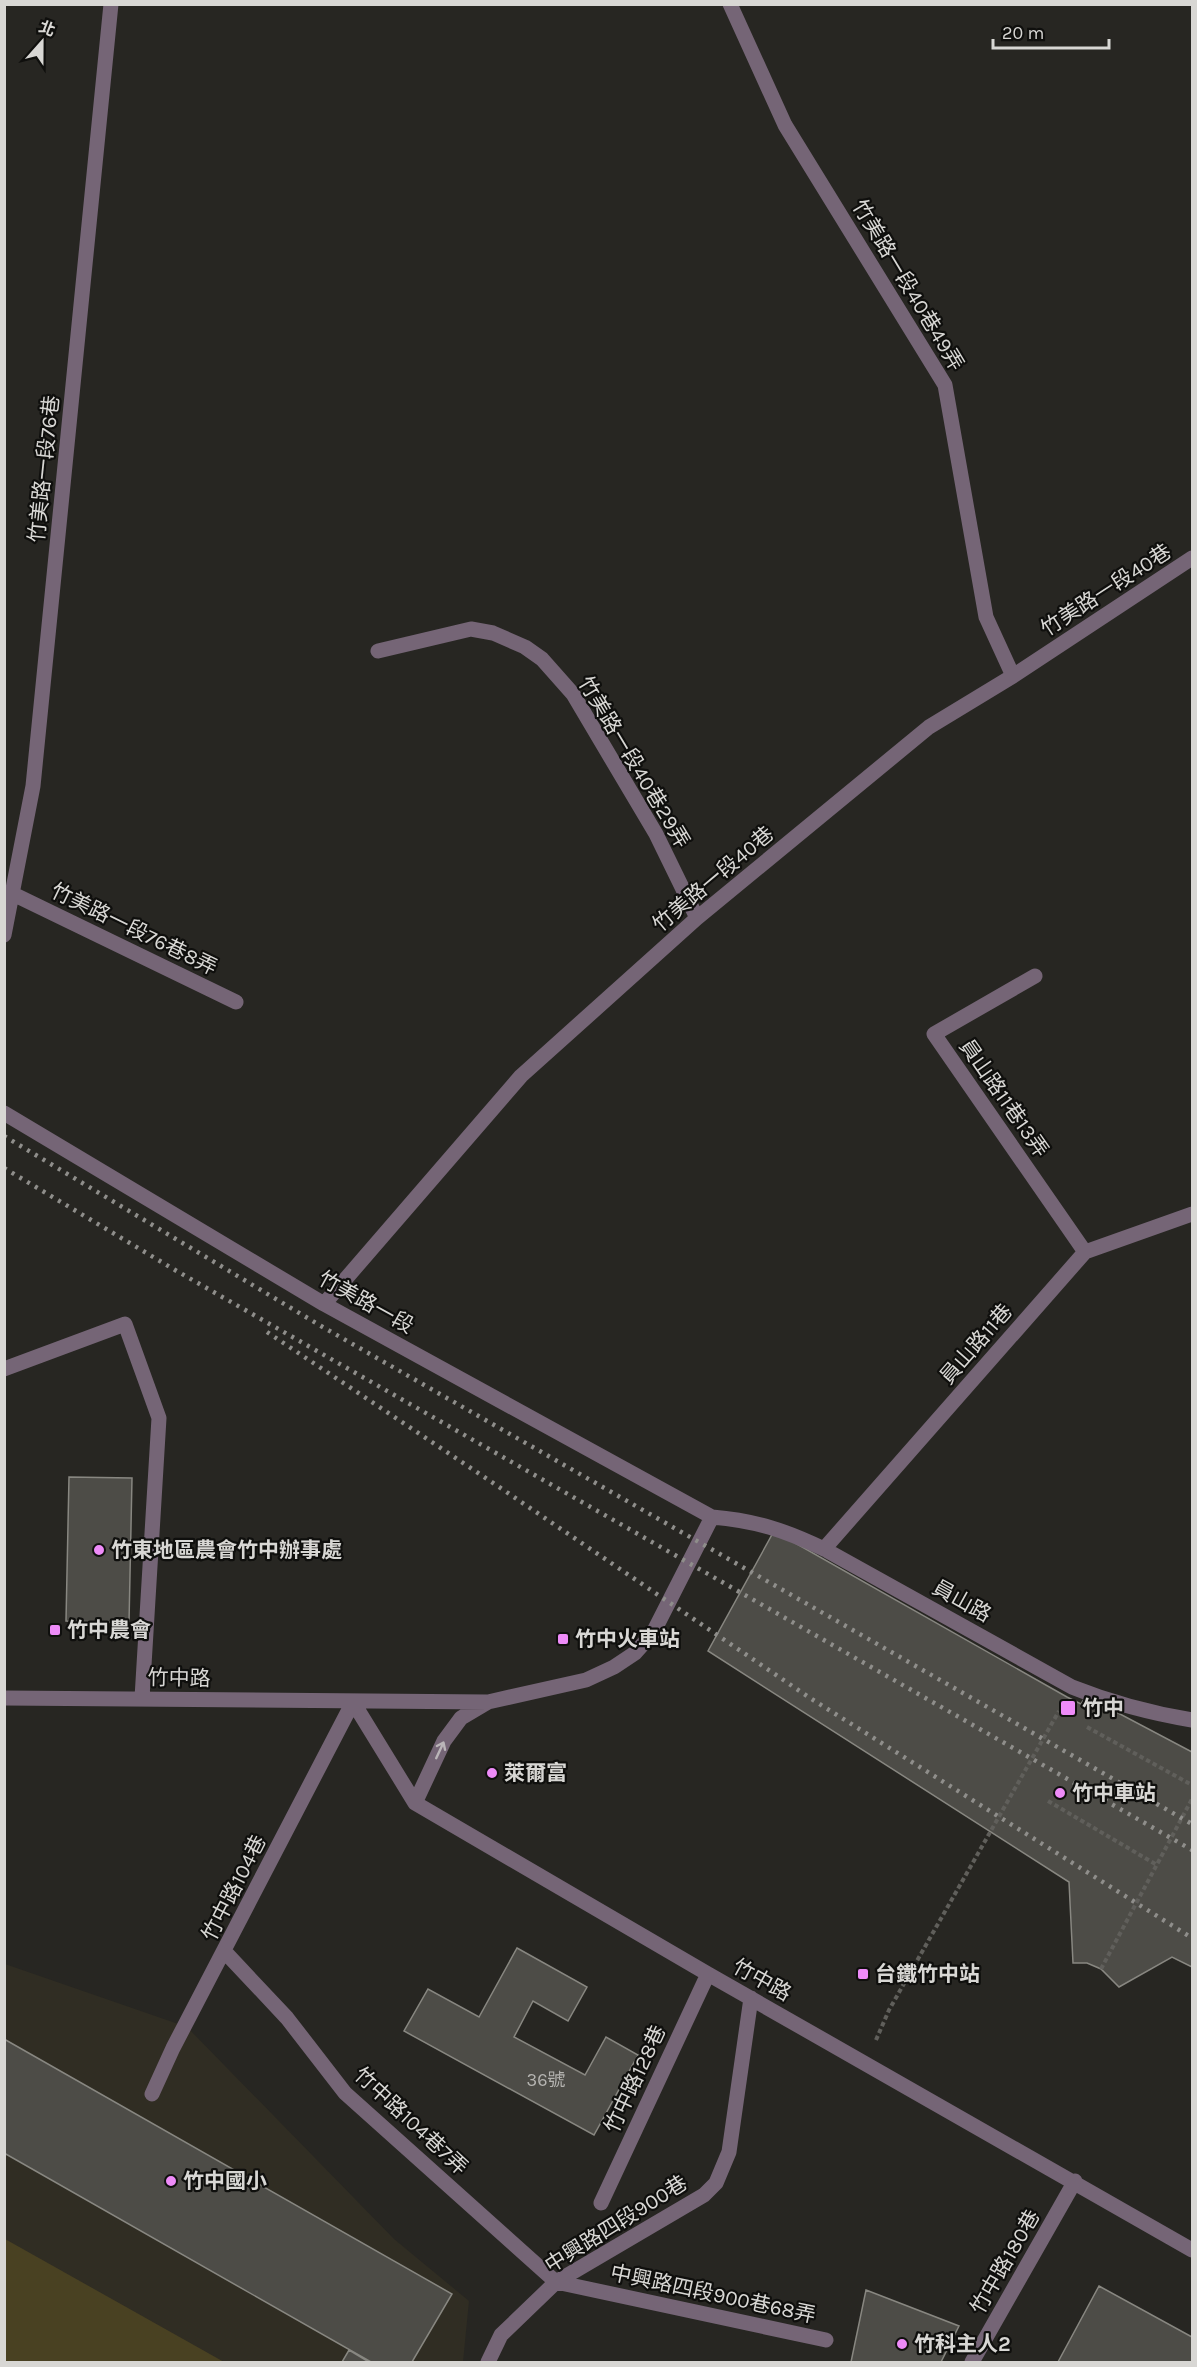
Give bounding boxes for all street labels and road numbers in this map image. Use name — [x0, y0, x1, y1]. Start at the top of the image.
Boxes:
street label: 竹美路一段40巷49弄 — [847, 195, 969, 375]
street label: 竹美路一段76巷 — [24, 394, 64, 544]
street label: 竹美路一段40巷 — [1036, 539, 1176, 641]
street label: 竹美路一段40巷29弄 — [573, 672, 695, 852]
street label: 竹美路一段40巷 — [648, 822, 778, 936]
street label: 竹美路一段76巷8弄 — [47, 878, 221, 980]
street label: 員山路11巷13弄 — [955, 1034, 1053, 1162]
street label: 竹美路一段 — [314, 1266, 418, 1338]
street label: 員山路11巷 — [935, 1299, 1017, 1389]
street label: 員山路 — [929, 1575, 995, 1627]
street label: 竹中路 — [147, 1665, 211, 1691]
street label: 竹中路104巷 — [197, 1831, 271, 1945]
street label: 竹中路 — [729, 1954, 795, 2006]
street label: 竹中路128巷 — [600, 2021, 670, 2137]
street label: 竹中路104巷7弄 — [349, 2062, 473, 2180]
street label: 中興路四段900巷 — [540, 2171, 692, 2277]
street label: 竹中路180巷 — [966, 2206, 1044, 2318]
street label: 中興路四段900巷68弄 — [608, 2261, 818, 2327]

